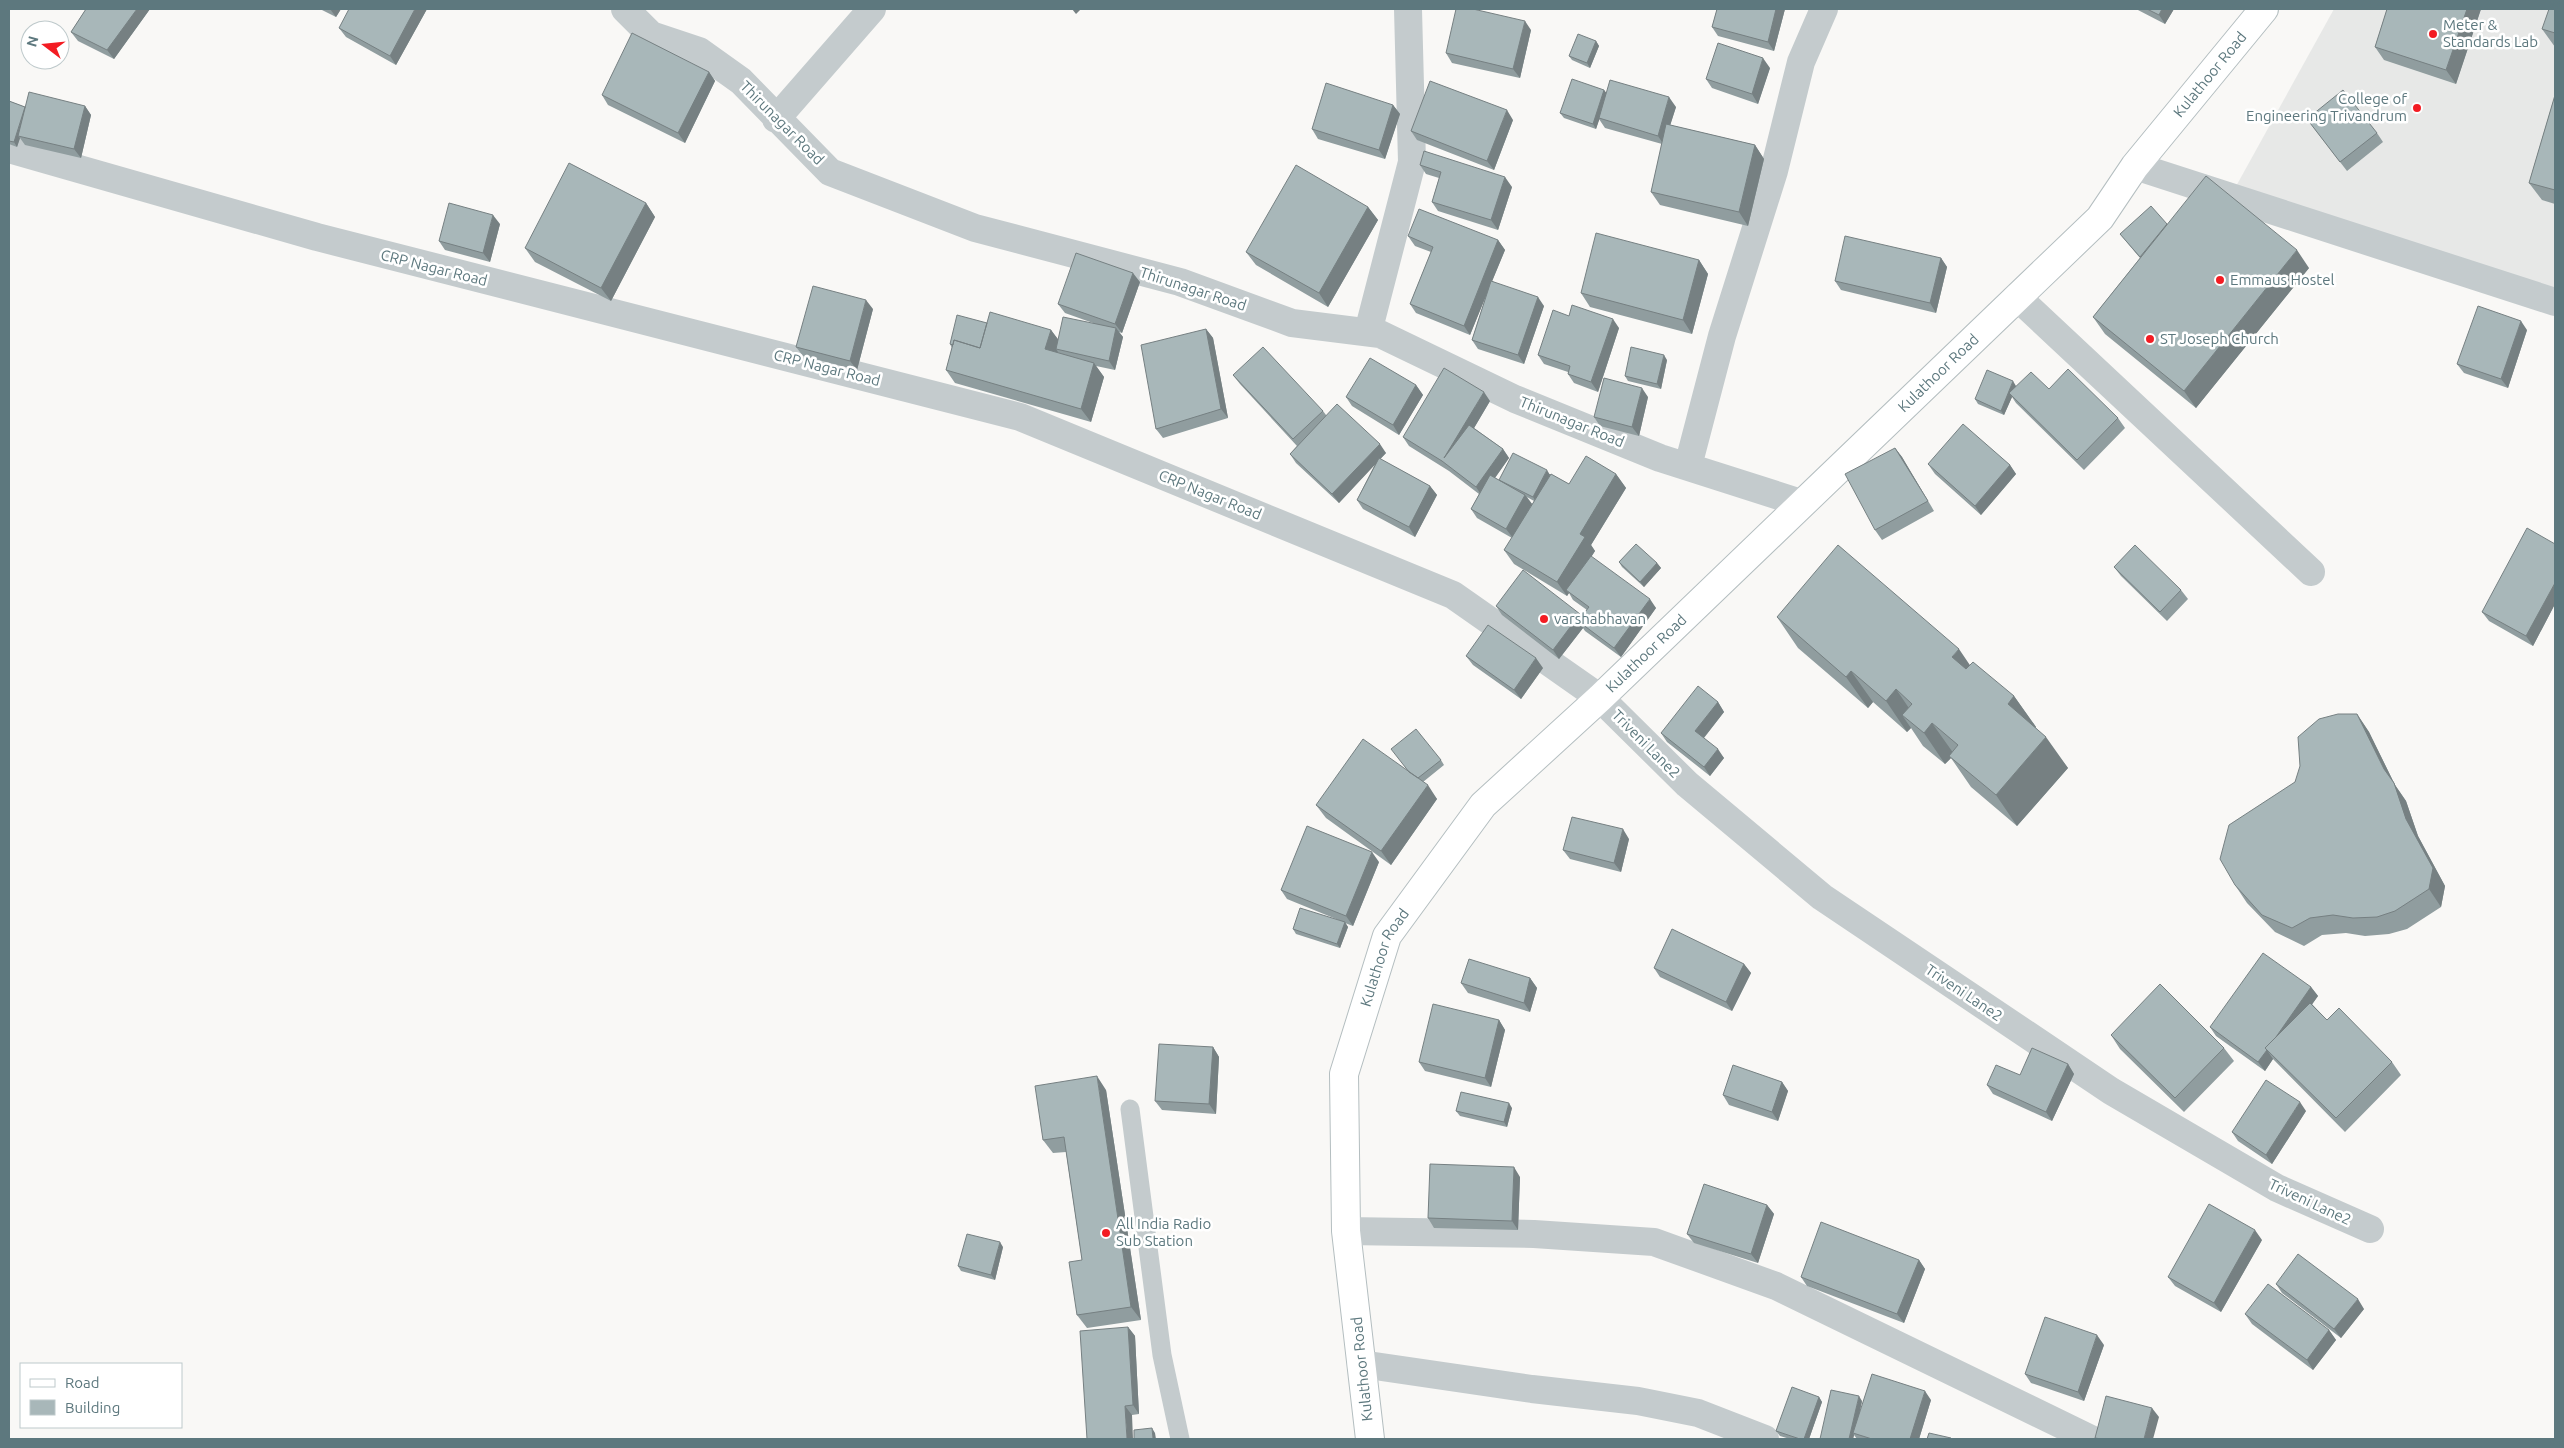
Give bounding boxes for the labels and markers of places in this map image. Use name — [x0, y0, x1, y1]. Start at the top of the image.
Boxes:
place label: Meter & Standards Lab — [2443, 16, 2538, 50]
marker: Meter & Standards Lab — [2427, 28, 2439, 40]
place label: College of Engineering Trivandrum — [2246, 90, 2407, 124]
marker: College of Engineering Trivandrum — [2411, 102, 2423, 114]
place label: Emmaus Hostel — [2230, 271, 2334, 288]
marker: Emmaus Hostel — [2214, 274, 2226, 286]
place label: ST Joseph Church — [2160, 330, 2279, 347]
marker: ST Joseph Church — [2144, 333, 2156, 345]
place label: varshabhavan — [1554, 610, 1646, 627]
marker: varshabhavan — [1538, 613, 1550, 625]
place label: All India Radio Sub Station — [1116, 1215, 1211, 1249]
marker: All India Radio Sub Station — [1100, 1227, 1112, 1239]

